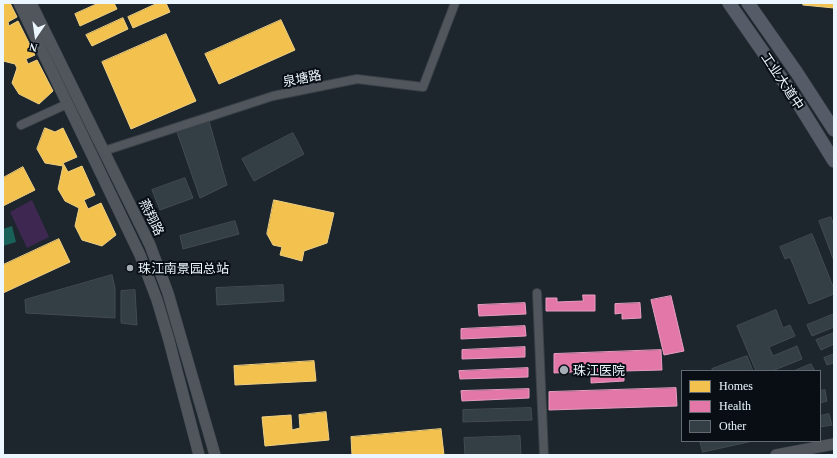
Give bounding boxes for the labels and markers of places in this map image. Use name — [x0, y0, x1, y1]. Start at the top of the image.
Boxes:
place label: 珠江南景园总站 — [138, 260, 229, 276]
marker: 珠江南景园总站 — [125, 263, 135, 273]
place label: 珠江医院 — [573, 362, 625, 378]
marker: 珠江医院 — [558, 364, 570, 376]

